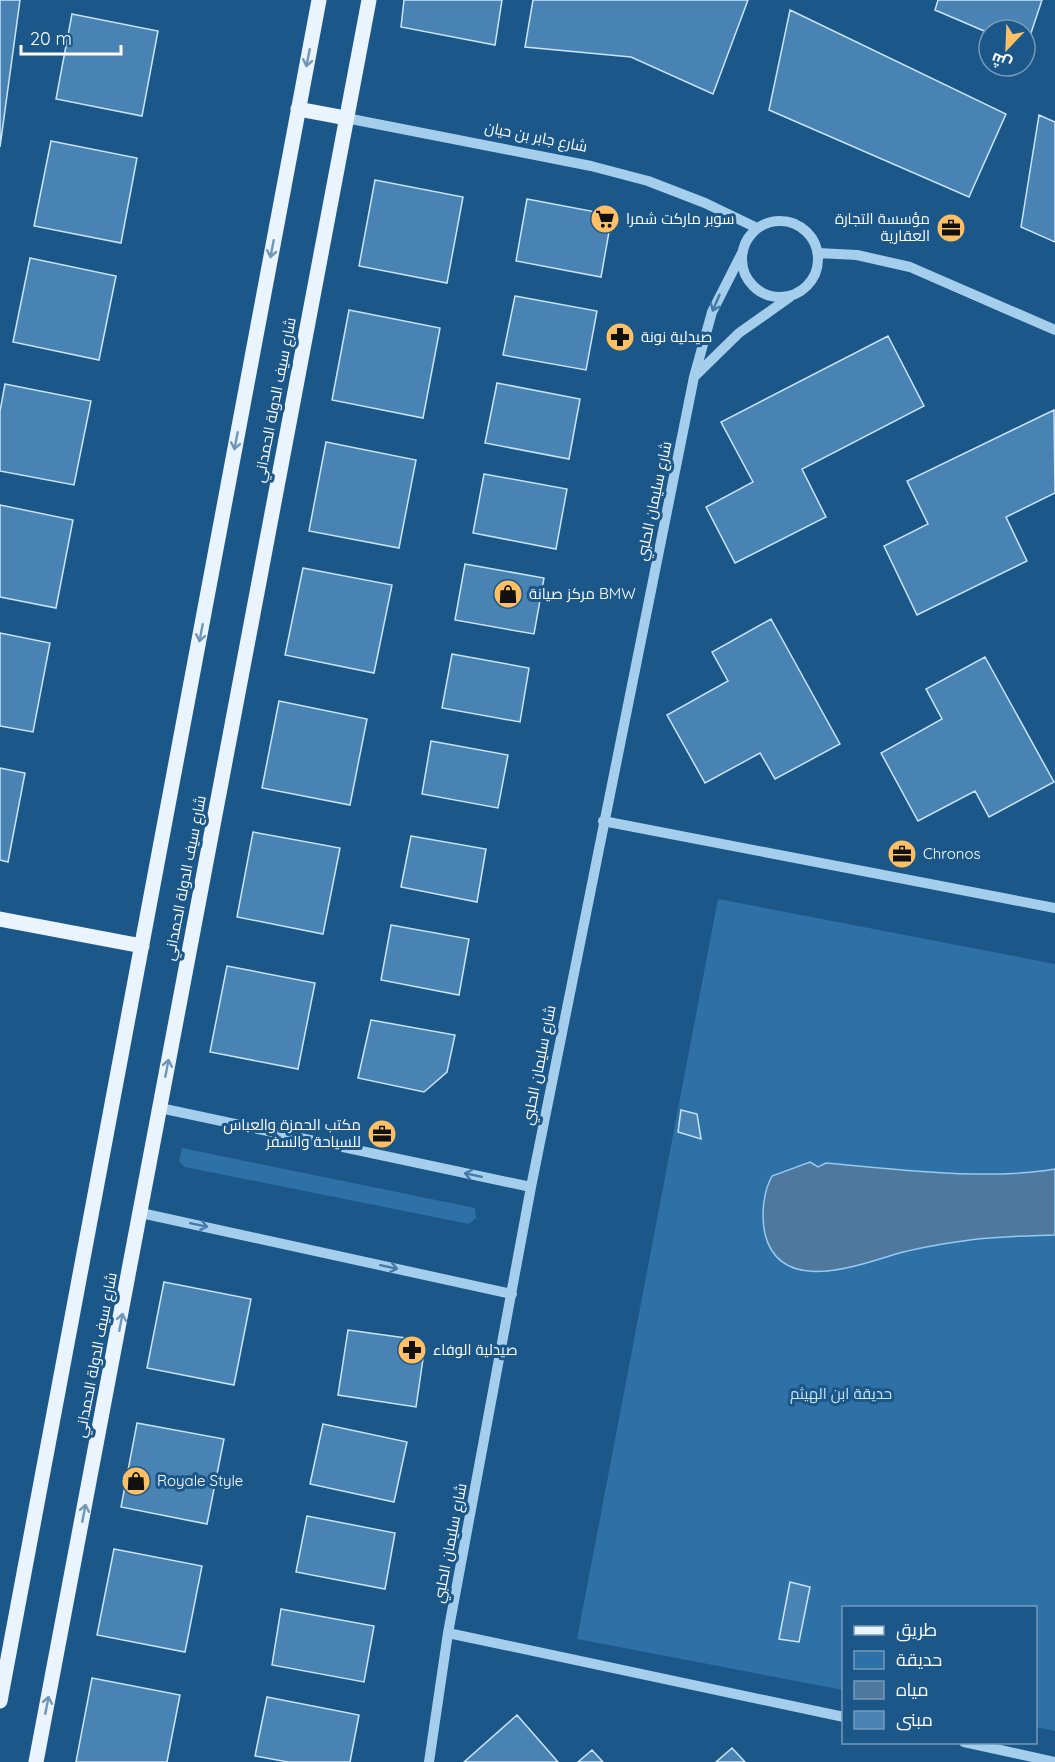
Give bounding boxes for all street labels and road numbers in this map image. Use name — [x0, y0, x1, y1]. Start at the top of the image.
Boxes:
street label: شارع جابر بن حيان — [483, 117, 589, 158]
street label: شارع سيف الدولة الحمداني — [249, 316, 303, 485]
street label: شارع سليمان الحلبي — [632, 439, 678, 563]
street label: شارع سيف الدولة الحمداني — [159, 794, 213, 963]
street label: شارع سليمان الحلبي — [518, 1003, 562, 1127]
street label: شارع سيف الدولة الحمداني — [70, 1271, 124, 1440]
street label: شارع سليمان الحلبي — [429, 1481, 473, 1605]

